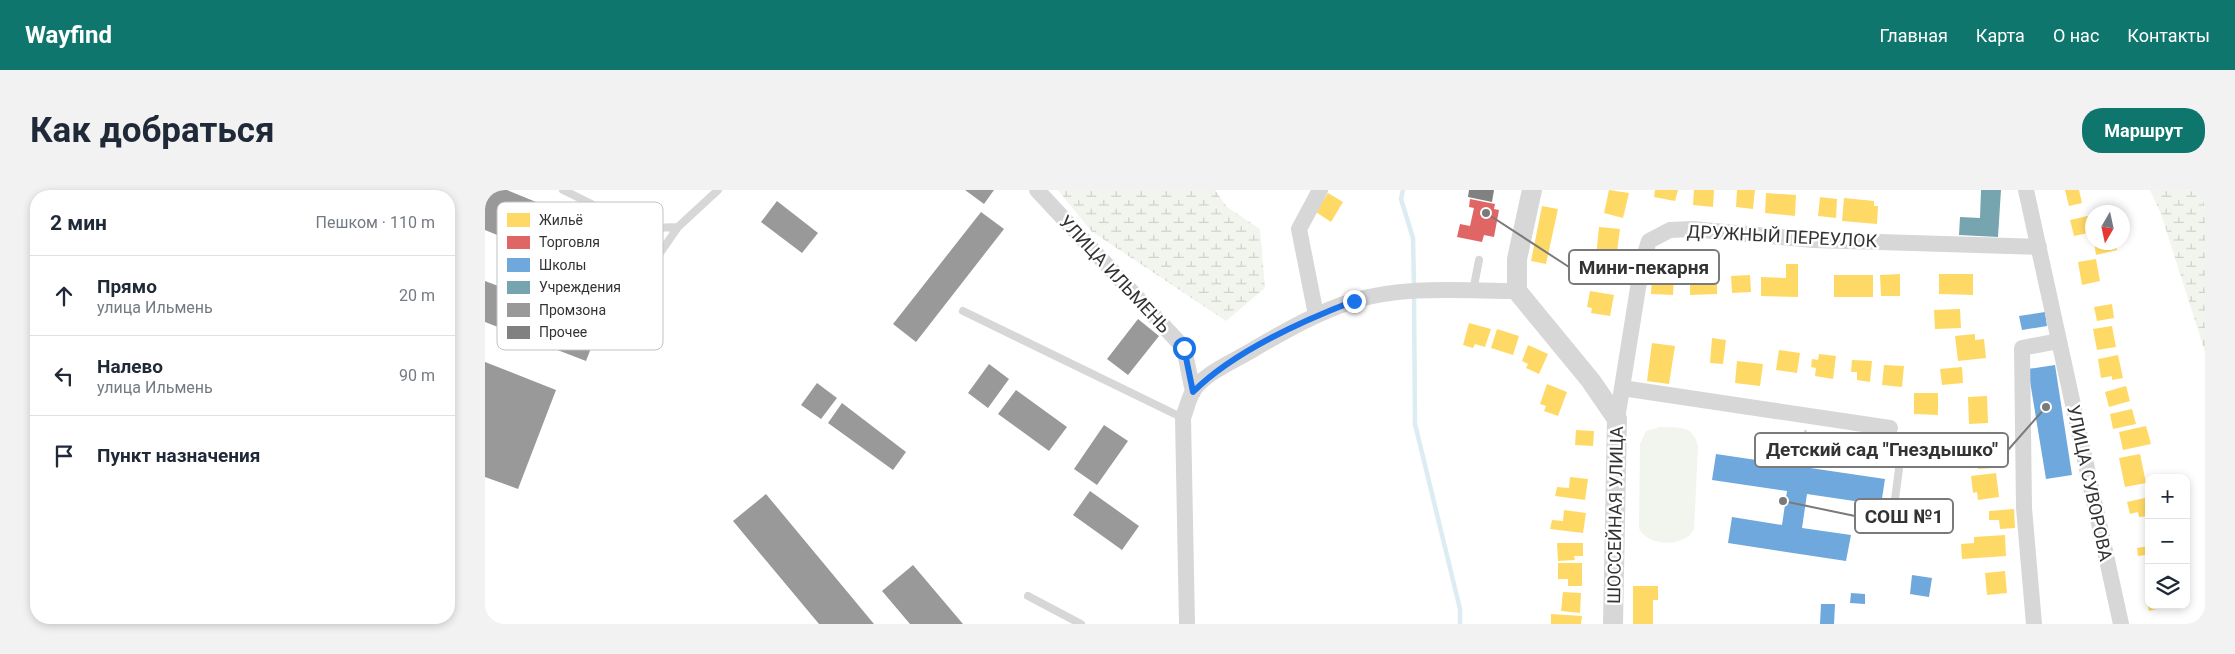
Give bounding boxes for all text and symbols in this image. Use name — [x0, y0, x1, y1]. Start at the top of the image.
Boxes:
text: Wayfind — [25, 21, 112, 49]
text: Главная — [1879, 25, 1948, 46]
text: Карта — [1976, 25, 2025, 46]
text: О нас — [2053, 25, 2099, 46]
text: Контакты — [2127, 25, 2210, 46]
button: Маршрут — [2082, 108, 2205, 153]
text: Как добраться — [30, 110, 275, 151]
legend — [497, 202, 663, 350]
north arrow — [2085, 205, 2130, 250]
text: 2 мин — [50, 211, 107, 235]
street label: УЛИЦА ИЛЬМЕНЬ — [1055, 211, 1175, 337]
text: Жильё — [539, 212, 583, 228]
text: Пешком · 110 m — [316, 213, 435, 232]
street label: ДРУЖНЫЙ ПЕРЕУЛОК — [1686, 221, 1878, 251]
text: Торговля — [539, 234, 600, 250]
callout: Мини-пекарня — [1569, 250, 1719, 284]
text: Мини-пекарня — [1579, 256, 1709, 279]
text: Школы — [539, 257, 586, 273]
text: Прямо — [97, 275, 157, 298]
text: Учреждения — [539, 279, 621, 295]
icon: ahead — [50, 282, 78, 310]
text: 20 m — [399, 286, 435, 305]
route end — [1343, 290, 1366, 313]
text: улица Ильмень — [97, 298, 213, 317]
text: Промзона — [539, 302, 606, 318]
text: Прочее — [539, 324, 587, 340]
route start — [1173, 337, 1196, 360]
text: Налево — [97, 355, 163, 378]
icon: left — [50, 362, 78, 390]
text: 90 m — [399, 366, 435, 385]
text: улица Ильмень — [97, 378, 213, 397]
street label: УЛИЦА СУВОРОВА — [2063, 403, 2117, 563]
street label: ШОССЕЙНАЯ УЛИЦА — [1603, 426, 1627, 604]
callout: Детский сад "Гнездышко" — [1755, 433, 2008, 467]
text: Детский сад "Гнездышко" — [1766, 438, 1998, 461]
icon: arrive — [50, 442, 78, 470]
text: Пункт назначения — [97, 444, 260, 467]
map controls — [2145, 474, 2190, 609]
button: + — [2145, 474, 2190, 519]
callout: СОШ №1 — [1855, 499, 1953, 533]
text: СОШ №1 — [1865, 505, 1943, 528]
button: − — [2145, 519, 2190, 564]
button: layers — [2145, 564, 2190, 609]

